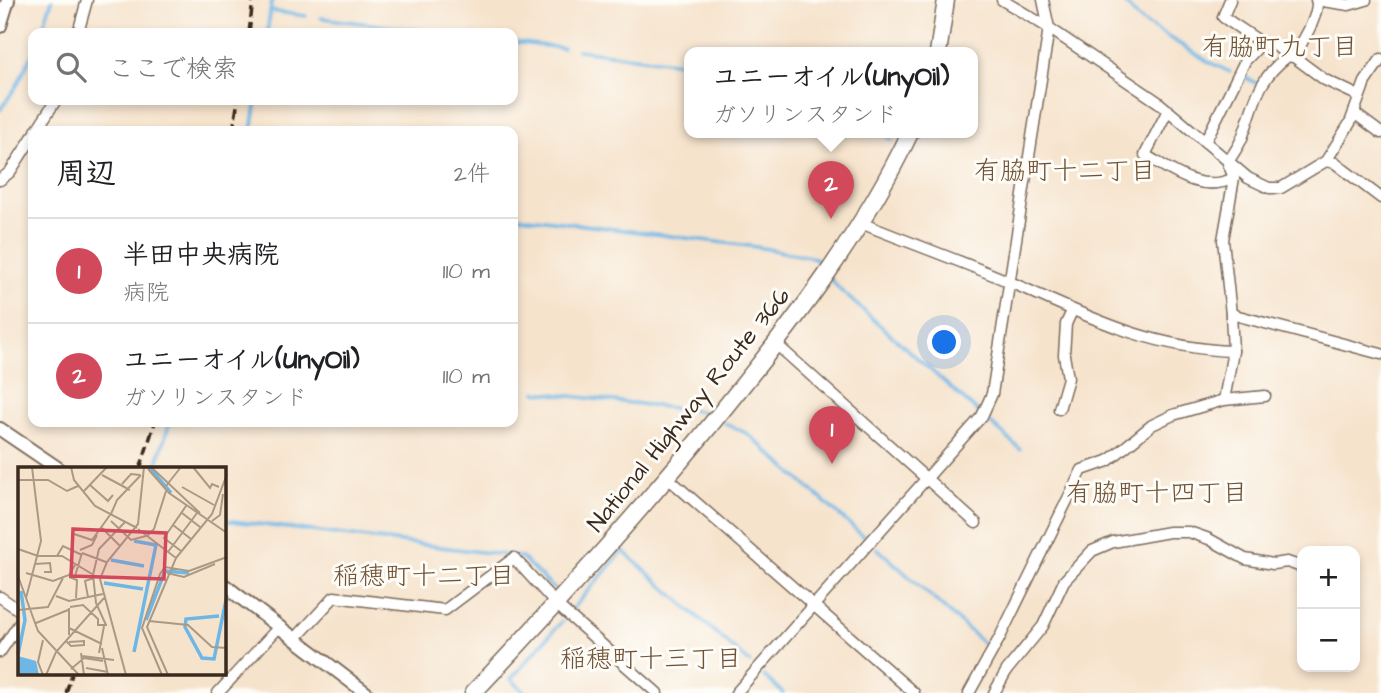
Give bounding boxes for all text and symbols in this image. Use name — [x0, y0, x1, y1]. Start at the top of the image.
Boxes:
search box — [28, 28, 518, 105]
district label: 有脇町九丁目 — [1202, 29, 1358, 65]
popup — [684, 47, 978, 138]
icon: search — [52, 48, 90, 86]
text: ここで検索 — [108, 51, 238, 87]
text: ユニーオイル(UnyOil) — [713, 59, 949, 95]
text: ガソリンスタンド — [713, 99, 897, 131]
text: 周辺 — [56, 153, 116, 195]
district label: 有脇町十二丁目 — [974, 153, 1156, 189]
text: 2件 — [454, 158, 490, 190]
pin: 2 — [808, 161, 854, 219]
text: 半田中央病院 — [123, 237, 279, 273]
text: 1 — [78, 255, 80, 287]
text: 110 m — [442, 255, 490, 287]
text: 病院 — [123, 277, 169, 309]
street label: National Highway Route 366 — [580, 280, 799, 540]
your location — [927, 325, 961, 359]
text: ユニーオイル(UnyOil) — [123, 342, 360, 378]
text: 2 — [72, 360, 86, 392]
text: 110 m — [442, 360, 490, 392]
text: ガソリンスタンド — [123, 382, 307, 414]
pin: 1 — [809, 406, 855, 464]
inset map — [18, 467, 226, 676]
district label: 有脇町十四丁目 — [1066, 475, 1248, 511]
map controls — [1297, 546, 1360, 672]
button: + — [1297, 546, 1360, 609]
district label: 稲穂町十二丁目 — [333, 558, 515, 594]
button: − — [1297, 609, 1360, 672]
district label: 稲穂町十三丁目 — [560, 641, 742, 677]

